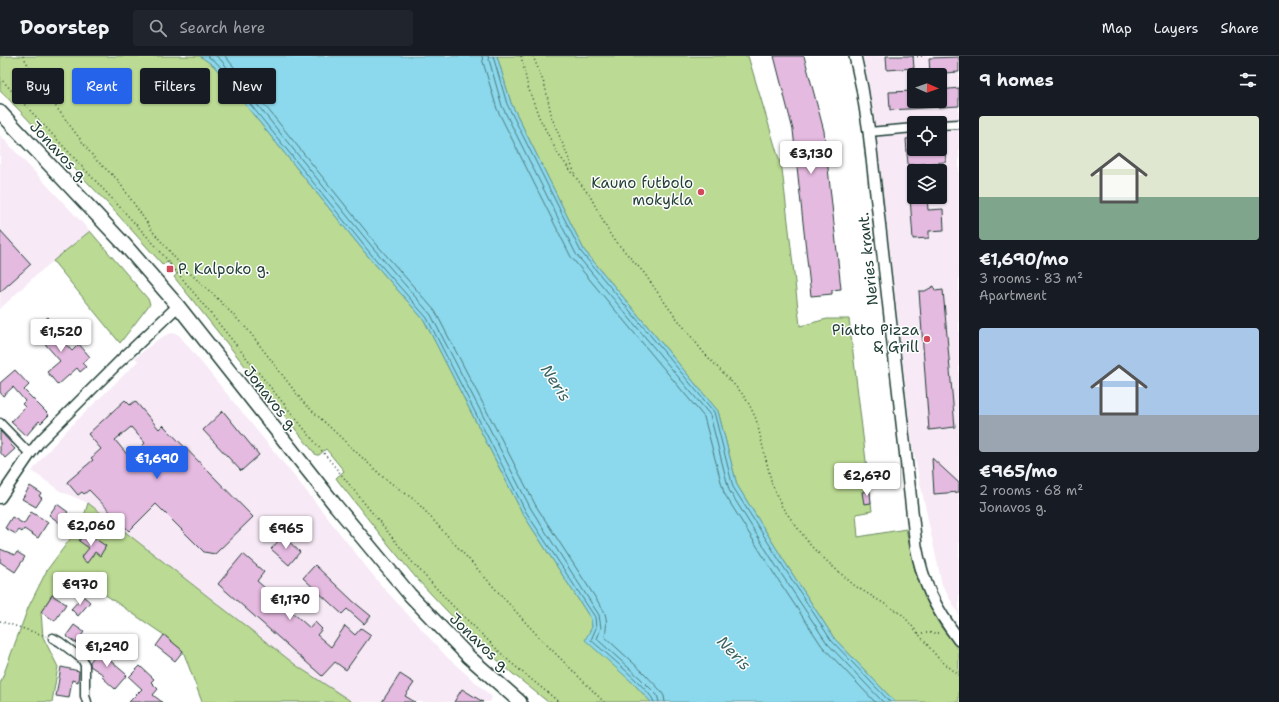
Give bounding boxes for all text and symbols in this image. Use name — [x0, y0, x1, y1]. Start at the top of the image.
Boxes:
search box — [133, 10, 413, 46]
text: Doorstep — [20, 15, 109, 40]
icon: search — [147, 17, 169, 39]
text: Search here — [179, 18, 265, 38]
text: Map — [1102, 19, 1132, 37]
text: Layers — [1154, 19, 1198, 37]
text: Share — [1220, 19, 1259, 37]
chip: Buy — [12, 68, 64, 104]
chip: Rent — [72, 68, 132, 104]
chip: Filters — [140, 68, 210, 104]
chip: New — [218, 68, 276, 104]
north arrow — [907, 68, 947, 108]
map controls — [907, 68, 947, 204]
text: 9 homes — [979, 69, 1054, 91]
icon: filters — [1237, 69, 1259, 91]
button: locate — [907, 116, 947, 156]
street label: Jonavos g. — [25, 117, 93, 187]
pin: €3,130 — [778, 141, 844, 175]
icon: home — [1083, 142, 1155, 214]
text: €3,130 — [789, 145, 833, 162]
button: layers — [907, 164, 947, 204]
place label: Kauno futbolo mokykla — [591, 173, 694, 210]
marker: Kauno futbolo mokykla — [696, 187, 706, 197]
street label: Neries krant. — [853, 211, 883, 307]
text: €1,690/mo — [979, 248, 1069, 270]
place label: P. Kalpoko g. — [178, 259, 269, 279]
marker: P. Kalpoko g. — [165, 264, 175, 274]
text: 3 rooms · 83 m² — [979, 270, 1083, 287]
text: Apartment — [979, 287, 1047, 304]
pin: €1,520 — [28, 319, 94, 353]
place label: Piatto Pizza & Grill — [832, 320, 920, 357]
text: €1,520 — [39, 323, 83, 340]
marker: Piatto Pizza & Grill — [922, 334, 932, 344]
icon: home — [1083, 354, 1155, 426]
water label: Neris — [536, 360, 576, 406]
street label: Jonavos g. — [239, 362, 303, 436]
pin: €1,690 — [124, 446, 190, 480]
text: €1,690 — [135, 450, 179, 467]
text: €965/mo — [979, 460, 1058, 482]
pin: €2,670 — [834, 463, 900, 497]
text: €2,670 — [843, 467, 891, 484]
text: 2 rooms · 68 m² — [979, 482, 1083, 499]
text: Jonavos g. — [979, 499, 1047, 516]
pin: €2,060 — [58, 513, 124, 547]
pin: €965 — [262, 516, 310, 550]
text: €2,060 — [67, 517, 115, 534]
text: €965 — [268, 520, 304, 537]
pin: €970 — [56, 572, 104, 606]
text: €970 — [62, 576, 98, 593]
pin: €1,170 — [257, 587, 323, 621]
text: €1,170 — [270, 591, 310, 608]
street label: Jonavos g. — [445, 609, 515, 677]
water label: Neris — [712, 631, 756, 675]
pin: €1,290 — [74, 634, 140, 668]
text: €1,290 — [85, 638, 129, 655]

